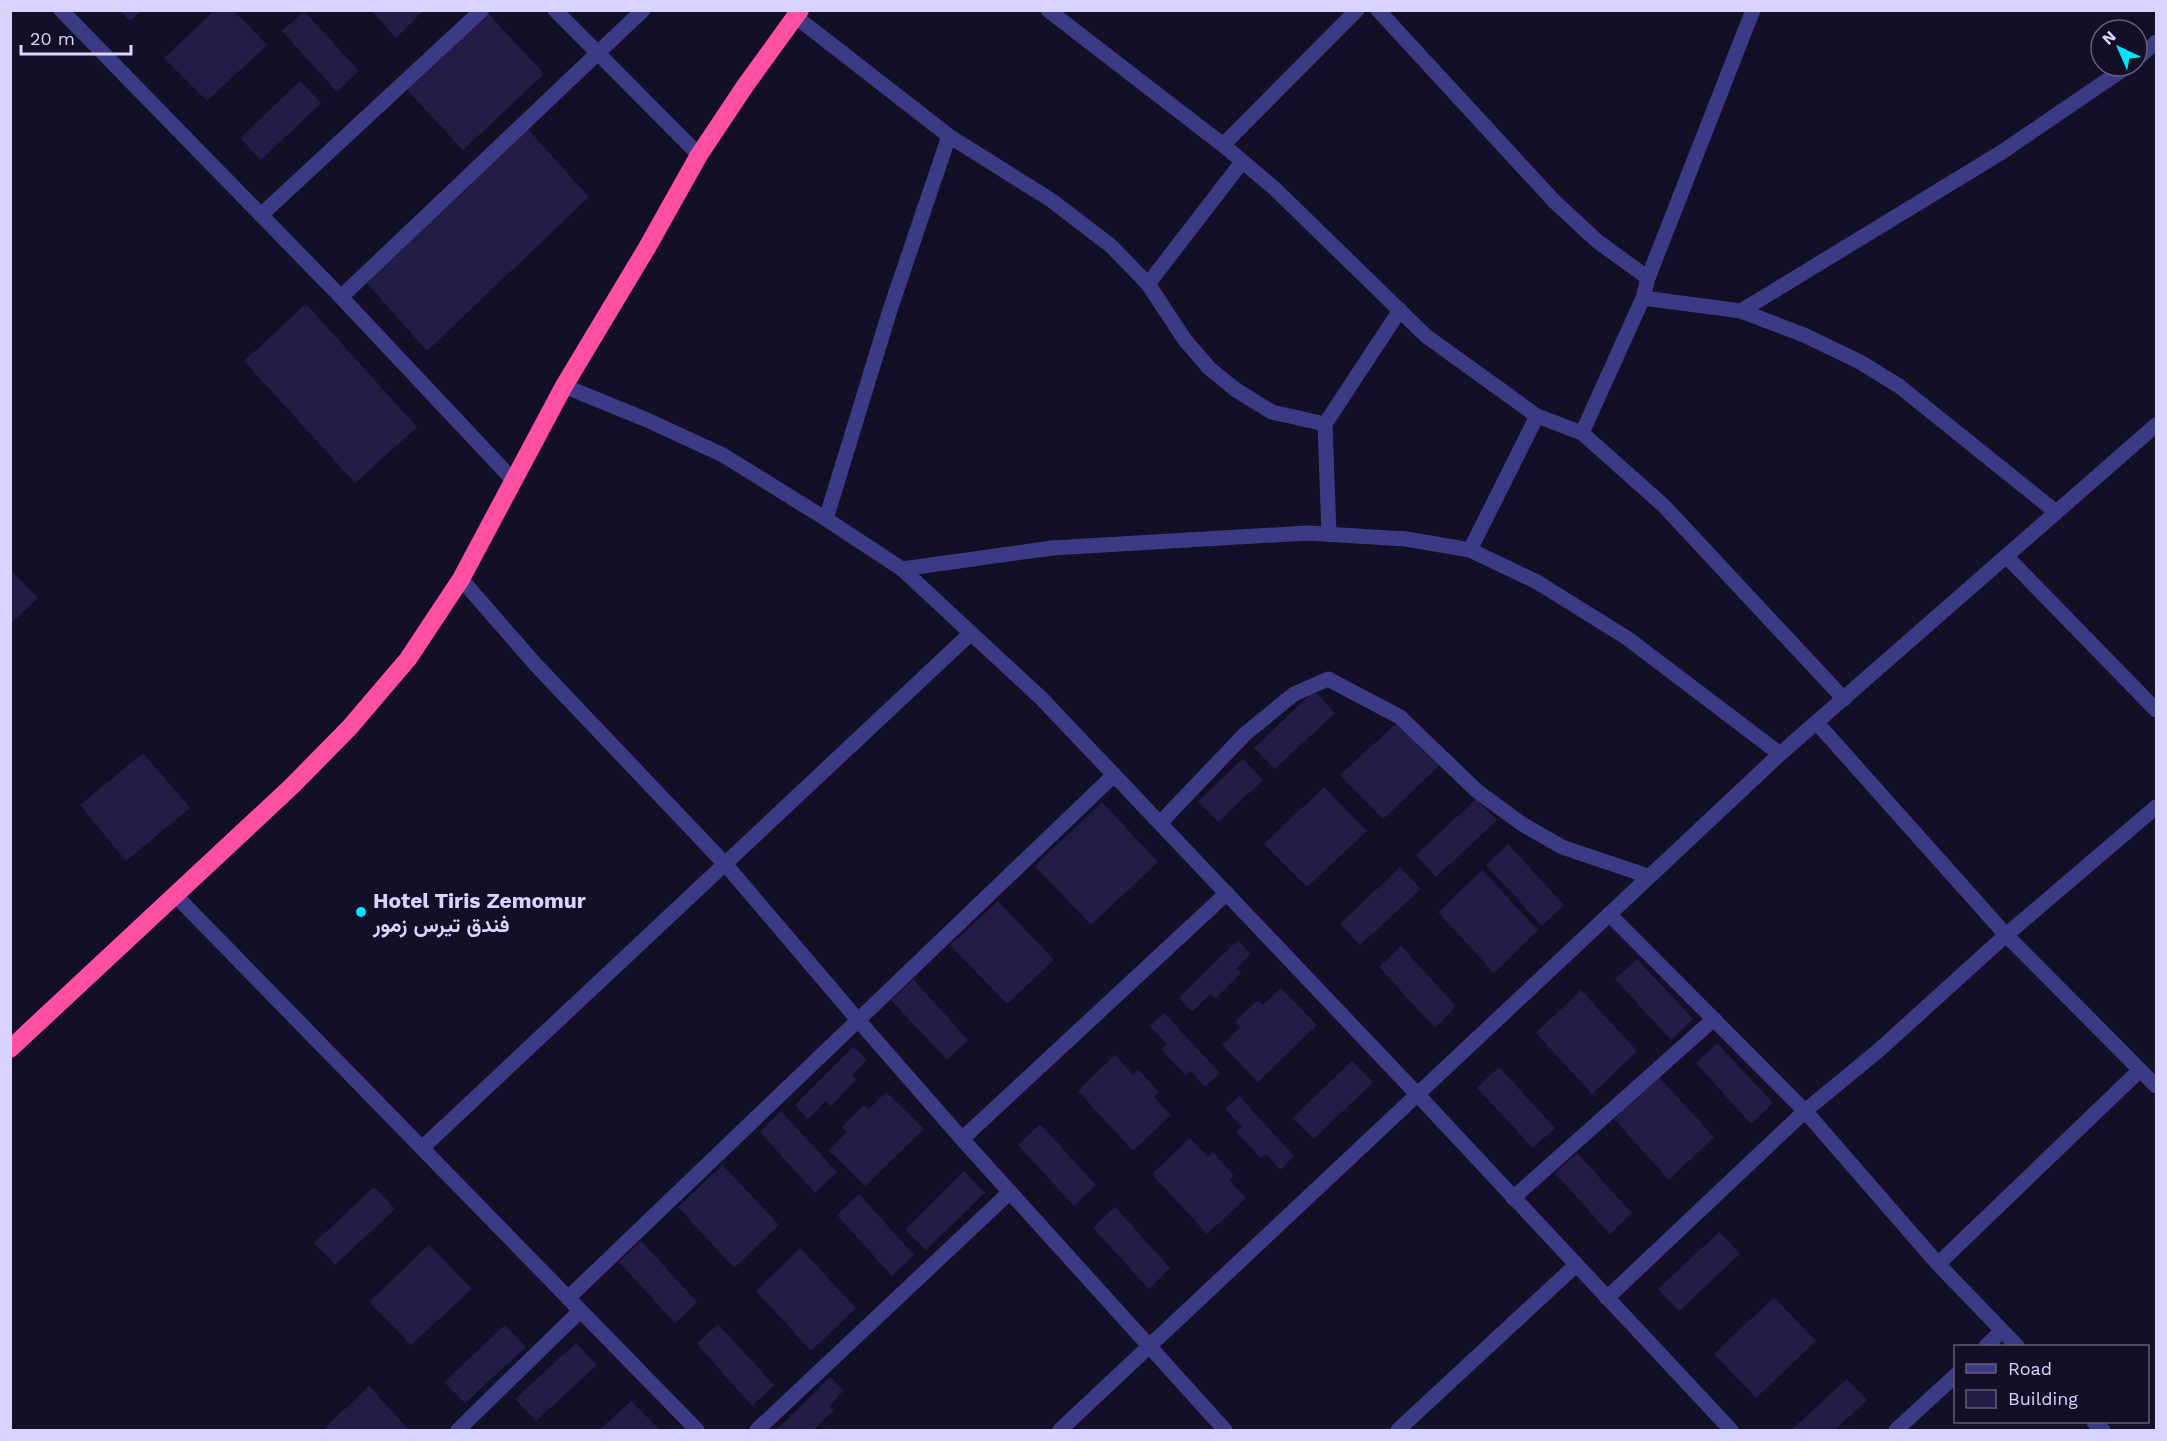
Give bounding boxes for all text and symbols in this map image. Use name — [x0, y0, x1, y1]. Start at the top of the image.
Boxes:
scale bar — [21, 18, 130, 56]
north arrow — [2089, 18, 2149, 78]
text: N — [2098, 27, 2120, 49]
text: 20 m — [30, 28, 75, 49]
place label: Hotel Tiris Zemomur فندق تيرس زمور — [372, 888, 586, 938]
marker: Hotel Tiris Zemomur فندق تيرس زمور — [354, 905, 368, 919]
legend — [1954, 1345, 2149, 1423]
text: Road — [2008, 1358, 2052, 1379]
text: Building — [2008, 1388, 2078, 1409]

